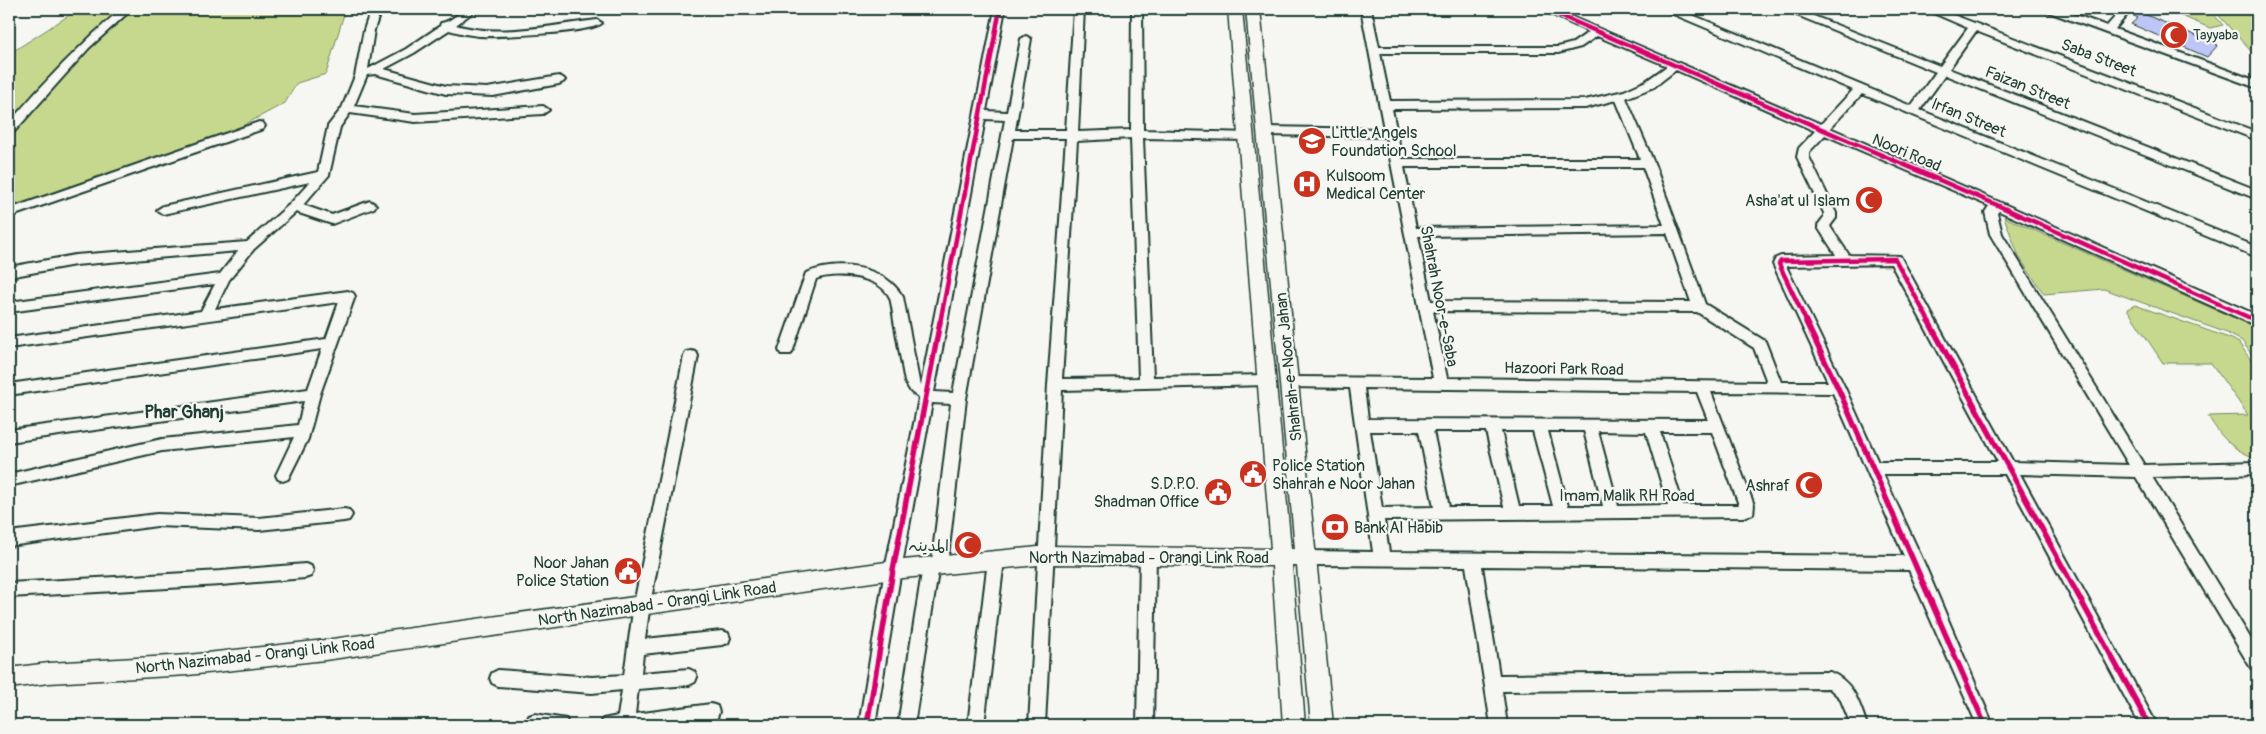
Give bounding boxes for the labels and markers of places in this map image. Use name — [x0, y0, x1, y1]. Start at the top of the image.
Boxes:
mosque icon: Tayyaba — [2159, 20, 2189, 50]
place label: Tayyaba — [2193, 27, 2238, 44]
place label: Little Angels Foundation School — [1331, 123, 1457, 161]
school or university icon: Little Angels Foundation School — [1297, 126, 1327, 156]
place label: Kulsoom Medical Center — [1326, 166, 1426, 204]
hospital icon: Kulsoom Medical Center — [1292, 169, 1322, 199]
mosque icon: Asha'at ul Islam — [1854, 185, 1884, 215]
place label: Asha'at ul Islam — [1745, 191, 1850, 211]
place label: Police Station Shahrah e Noor Jahan — [1272, 456, 1415, 494]
public building icon: Police Station Shahrah e Noor Jahan — [1238, 459, 1268, 489]
mosque icon: Ashraf — [1794, 470, 1824, 500]
place label: S.D.P.O. Shadman Office — [1094, 474, 1199, 512]
place label: Ashraf — [1745, 476, 1790, 496]
public building icon: S.D.P.O. Shadman Office — [1203, 477, 1233, 507]
bank icon: Bank Al Habib — [1320, 512, 1350, 542]
place label: Bank Al Habib — [1354, 518, 1443, 538]
mosque icon: المدینہ — [953, 530, 983, 560]
place label: المدینہ — [909, 536, 949, 556]
place label: Noor Jahan Police Station — [516, 553, 609, 591]
public building icon: Noor Jahan Police Station — [613, 556, 643, 586]

